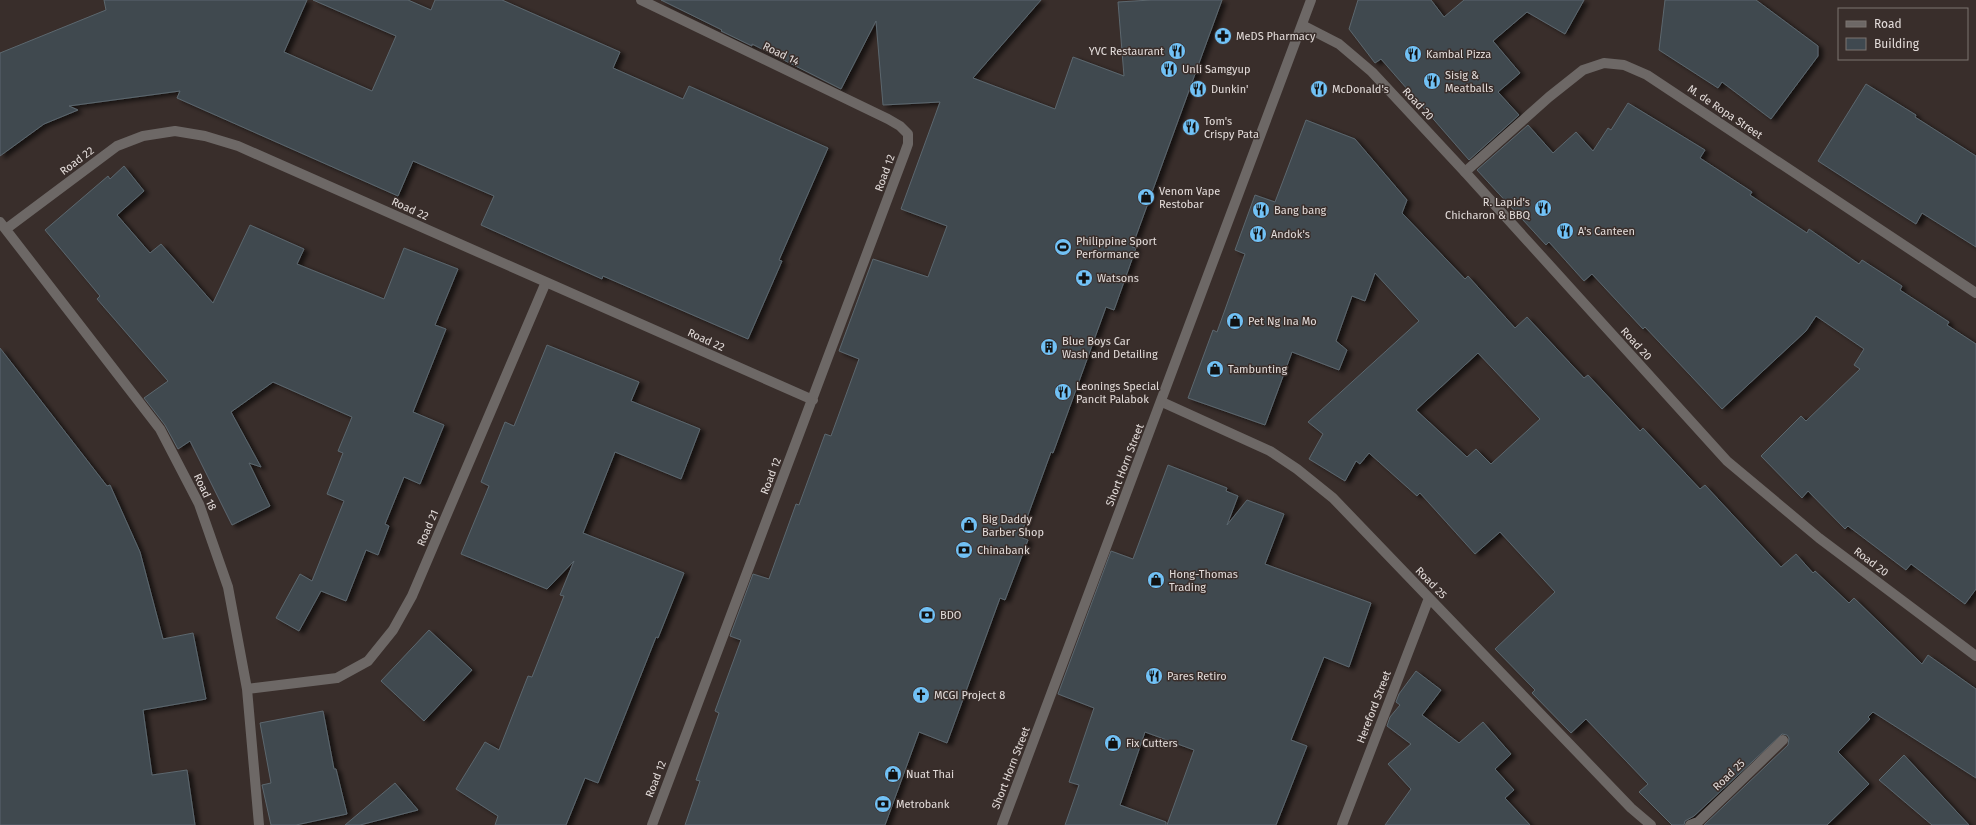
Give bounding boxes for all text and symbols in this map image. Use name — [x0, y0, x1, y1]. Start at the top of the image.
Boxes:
legend — [1838, 8, 1968, 60]
text: Road — [1874, 17, 1902, 31]
pharmacy icon: MeDS Pharmacy — [1213, 26, 1233, 46]
place label: MeDS Pharmacy — [1236, 30, 1316, 43]
text: Building — [1874, 37, 1920, 51]
street label: Road 14 — [761, 40, 801, 68]
restaurant icon: YVC Restaurant — [1167, 41, 1187, 61]
restaurant icon: Kambal Pizza — [1403, 44, 1423, 64]
place label: YVC Restaurant — [1089, 45, 1164, 58]
place label: Kambal Pizza — [1426, 48, 1491, 61]
restaurant icon: Unli Samgyup — [1159, 59, 1179, 79]
place label: Unli Samgyup — [1182, 63, 1250, 76]
place label: Sisig & Meatballs — [1445, 69, 1493, 95]
restaurant icon: Sisig & Meatballs — [1422, 71, 1442, 91]
restaurant icon: Dunkin' — [1188, 79, 1208, 99]
restaurant icon: McDonald's — [1309, 79, 1329, 99]
street label: M. de Ropa Street — [1685, 82, 1765, 142]
place label: Dunkin' — [1211, 83, 1248, 96]
place label: McDonald's — [1332, 83, 1389, 96]
street label: Road 20 — [1400, 85, 1436, 123]
place label: Tom's Crispy Pata — [1204, 115, 1259, 141]
restaurant icon: Tom's Crispy Pata — [1181, 117, 1201, 137]
street label: Road 22 — [57, 144, 97, 178]
street label: Road 12 — [872, 153, 898, 193]
place label: Venom Vape Restobar — [1159, 185, 1220, 211]
shop icon: Venom Vape Restobar — [1136, 187, 1156, 207]
street label: Road 22 — [389, 195, 431, 223]
place label: R. Lapid's Chicharon & BBQ — [1445, 196, 1530, 222]
restaurant icon: R. Lapid's Chicharon & BBQ — [1533, 198, 1553, 218]
restaurant icon: Bang bang — [1251, 200, 1271, 220]
place label: Bang bang — [1274, 204, 1327, 217]
restaurant icon: A's Canteen — [1555, 221, 1575, 241]
restaurant icon: Andok's — [1248, 224, 1268, 244]
place label: A's Canteen — [1578, 225, 1635, 238]
place label: Andok's — [1271, 228, 1310, 241]
place label: Philippine Sport Performance — [1076, 235, 1157, 261]
sports icon: Philippine Sport Performance — [1053, 237, 1073, 257]
pharmacy icon: Watsons — [1074, 268, 1094, 288]
place label: Watsons — [1097, 272, 1139, 285]
shop icon: Pet Ng Ina Mo — [1225, 311, 1245, 331]
place label: Pet Ng Ina Mo — [1248, 315, 1317, 328]
street label: Road 20 — [1618, 325, 1654, 363]
street label: Road 22 — [685, 326, 727, 354]
place label: Blue Boys Car Wash and Detailing — [1062, 335, 1158, 361]
building icon: Blue Boys Car Wash and Detailing — [1039, 337, 1059, 357]
shop icon: Tambunting — [1205, 359, 1225, 379]
place label: Tambunting — [1228, 363, 1287, 376]
place label: Leonings Special Pancit Palabok — [1076, 380, 1159, 406]
restaurant icon: Leonings Special Pancit Palabok — [1053, 382, 1073, 402]
street label: Short Horn Street — [1103, 422, 1147, 508]
street label: Road 12 — [758, 456, 784, 496]
street label: Road 18 — [191, 472, 219, 512]
street label: Road 21 — [415, 508, 441, 548]
place label: Big Daddy Barber Shop — [982, 513, 1044, 539]
shop icon: Big Daddy Barber Shop — [959, 515, 979, 535]
bank icon: Chinabank — [954, 540, 974, 560]
place label: Chinabank — [977, 544, 1030, 557]
street label: Road 20 — [1851, 545, 1891, 579]
street label: Road 25 — [1413, 564, 1450, 602]
place label: Hong-Thomas Trading — [1169, 568, 1238, 594]
shop icon: Hong-Thomas Trading — [1146, 570, 1166, 590]
bank icon: BDO — [917, 605, 937, 625]
place label: BDO — [940, 609, 961, 622]
restaurant icon: Pares Retiro — [1144, 666, 1164, 686]
street label: Hereford Street — [1354, 669, 1394, 745]
place label: Pares Retiro — [1167, 670, 1227, 683]
church icon: MCGI Project 8 — [911, 685, 931, 705]
place label: MCGI Project 8 — [934, 689, 1005, 702]
street label: Short Horn Street — [989, 725, 1033, 811]
shop icon: Fix Cutters — [1103, 733, 1123, 753]
place label: Fix Cutters — [1126, 737, 1178, 750]
street label: Road 25 — [1710, 756, 1748, 793]
street label: Road 12 — [643, 759, 669, 799]
shop icon: Nuat Thai — [883, 764, 903, 784]
place label: Nuat Thai — [906, 768, 954, 781]
bank icon: Metrobank — [873, 794, 893, 814]
place label: Metrobank — [896, 798, 950, 811]

